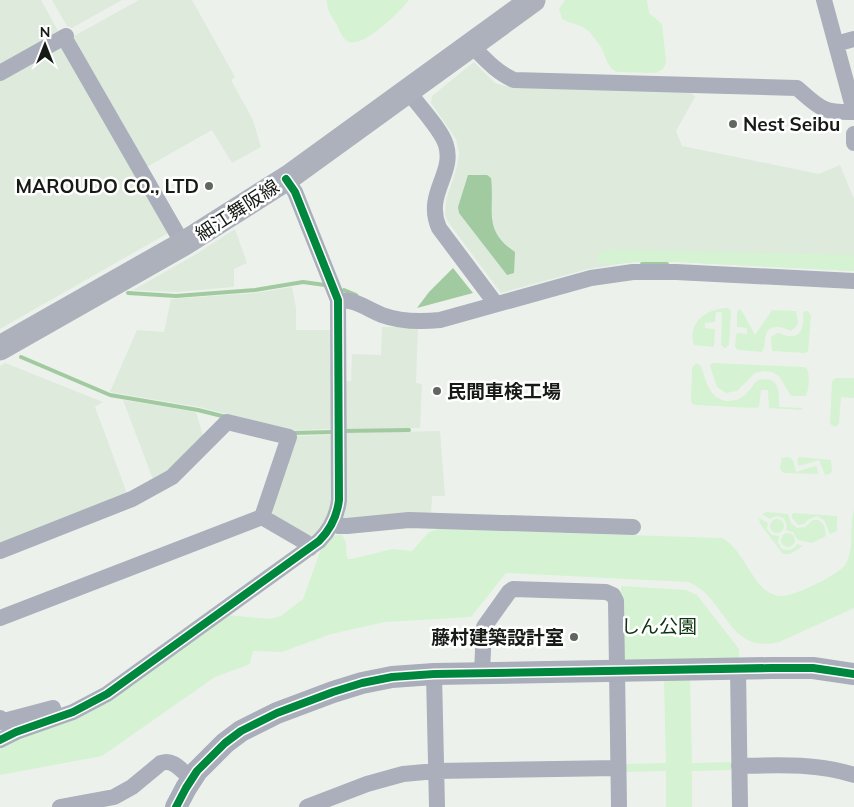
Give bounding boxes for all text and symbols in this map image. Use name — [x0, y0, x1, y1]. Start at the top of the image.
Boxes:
north arrow — [20, 20, 70, 70]
text: N — [40, 23, 50, 41]
place label: Nest Seibu — [743, 112, 840, 136]
marker: Nest Seibu — [727, 118, 739, 130]
place label: MAROUDO CO., LTD — [15, 174, 199, 198]
street label: 細江舞阪線 — [191, 174, 283, 246]
marker: MAROUDO CO., LTD — [203, 180, 215, 192]
place label: 民間車検工場 — [447, 379, 561, 403]
marker: 民間車検工場 — [431, 385, 443, 397]
park label: しん公園 — [621, 614, 697, 638]
place label: 藤村建築設計室 — [431, 625, 564, 649]
marker: 藤村建築設計室 — [568, 631, 580, 643]

